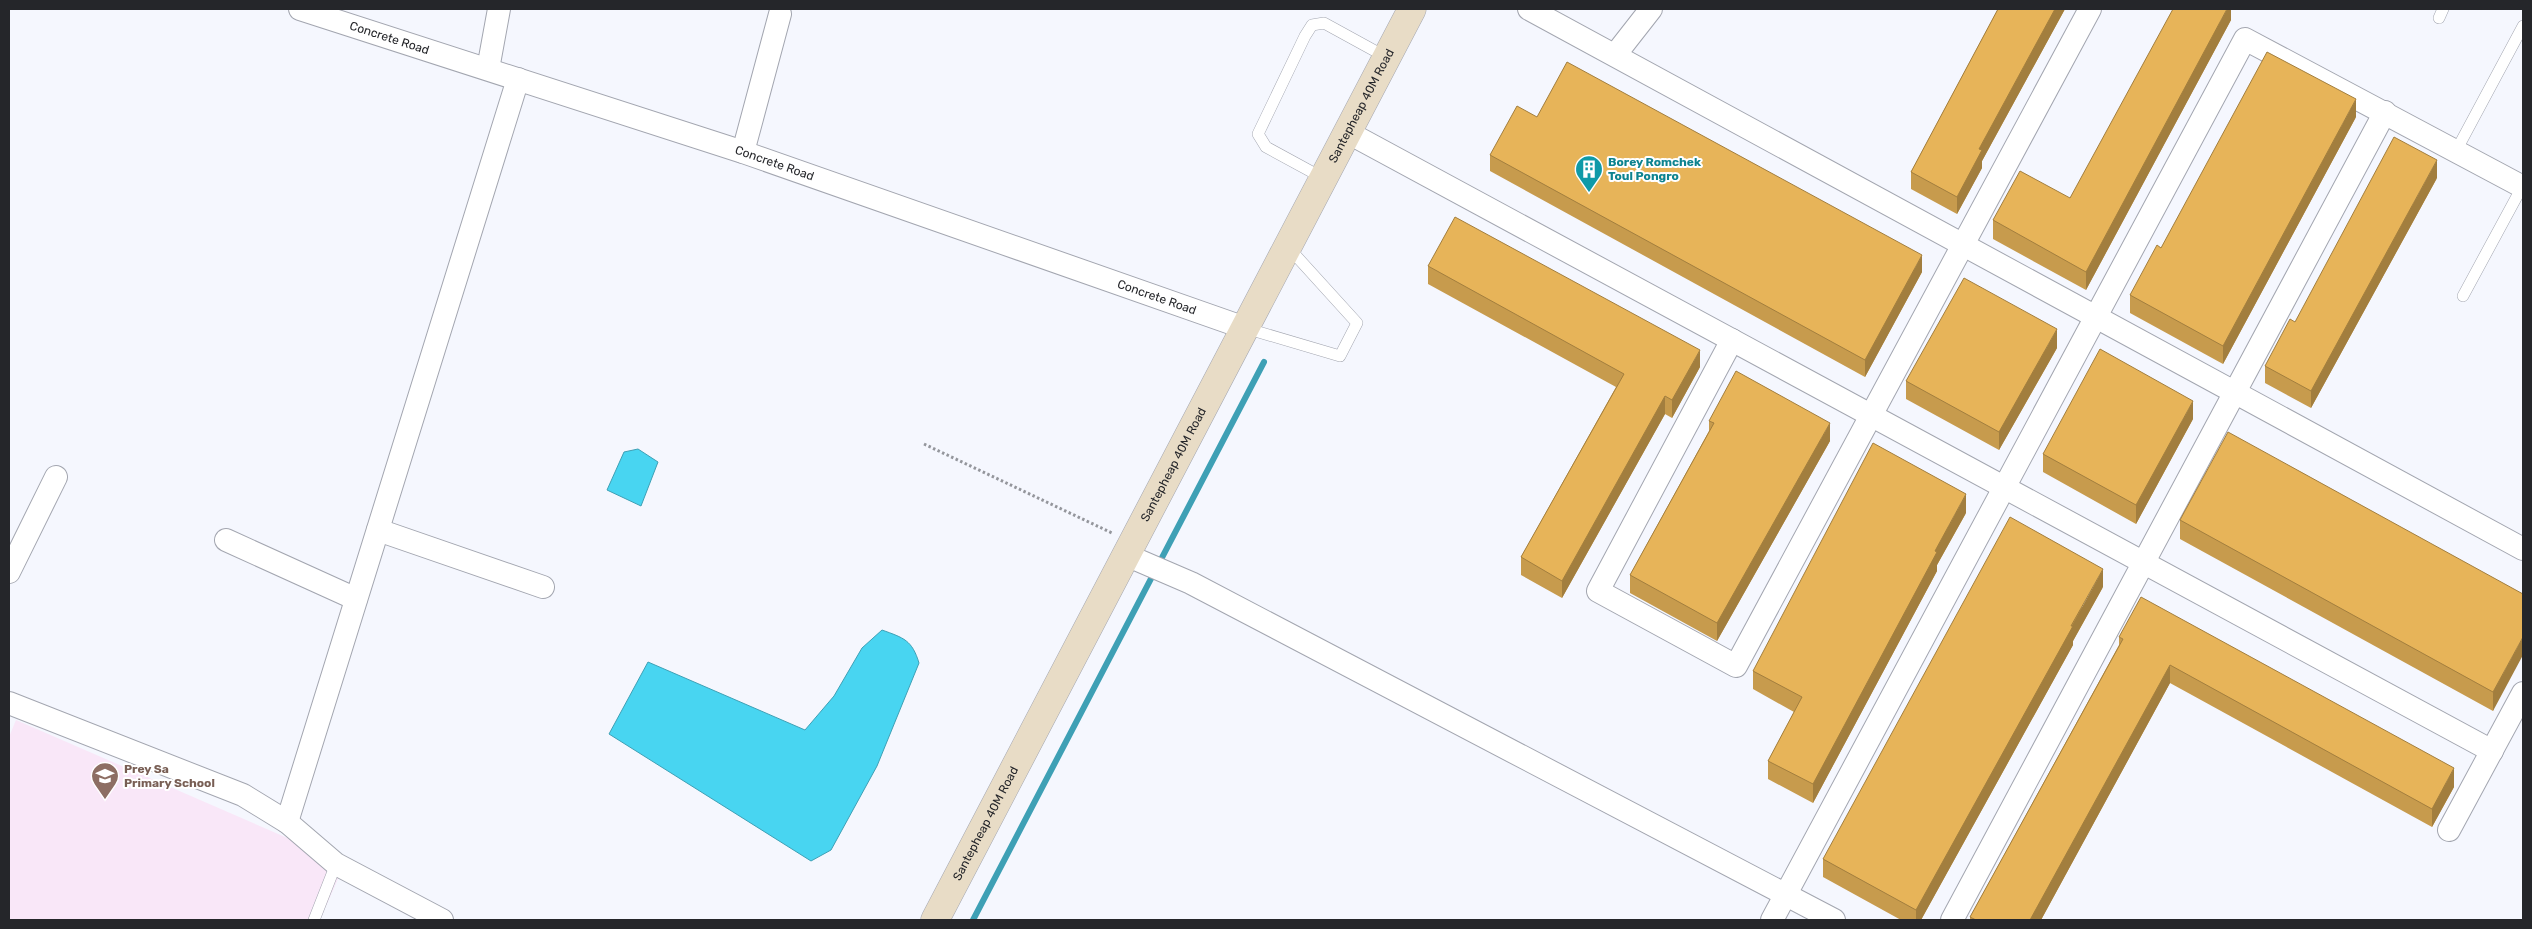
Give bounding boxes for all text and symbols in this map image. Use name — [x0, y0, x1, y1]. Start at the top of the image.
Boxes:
street label: Concrete Road — [348, 18, 431, 57]
street label: Santepheap 40M Road — [1326, 46, 1397, 165]
street label: Concrete Road — [733, 143, 816, 183]
building icon: Borey Romchek Toul Pongro — [1574, 154, 1604, 193]
place label: Borey Romchek Toul Pongro — [1608, 155, 1701, 183]
street label: Concrete Road — [1115, 277, 1198, 317]
street label: Santepheap 40M Road — [1138, 405, 1209, 524]
school or university icon: Prey Sa Primary School — [90, 761, 120, 800]
place label: Prey Sa Primary School — [124, 762, 215, 790]
street label: Santepheap 40M Road — [950, 764, 1021, 883]

